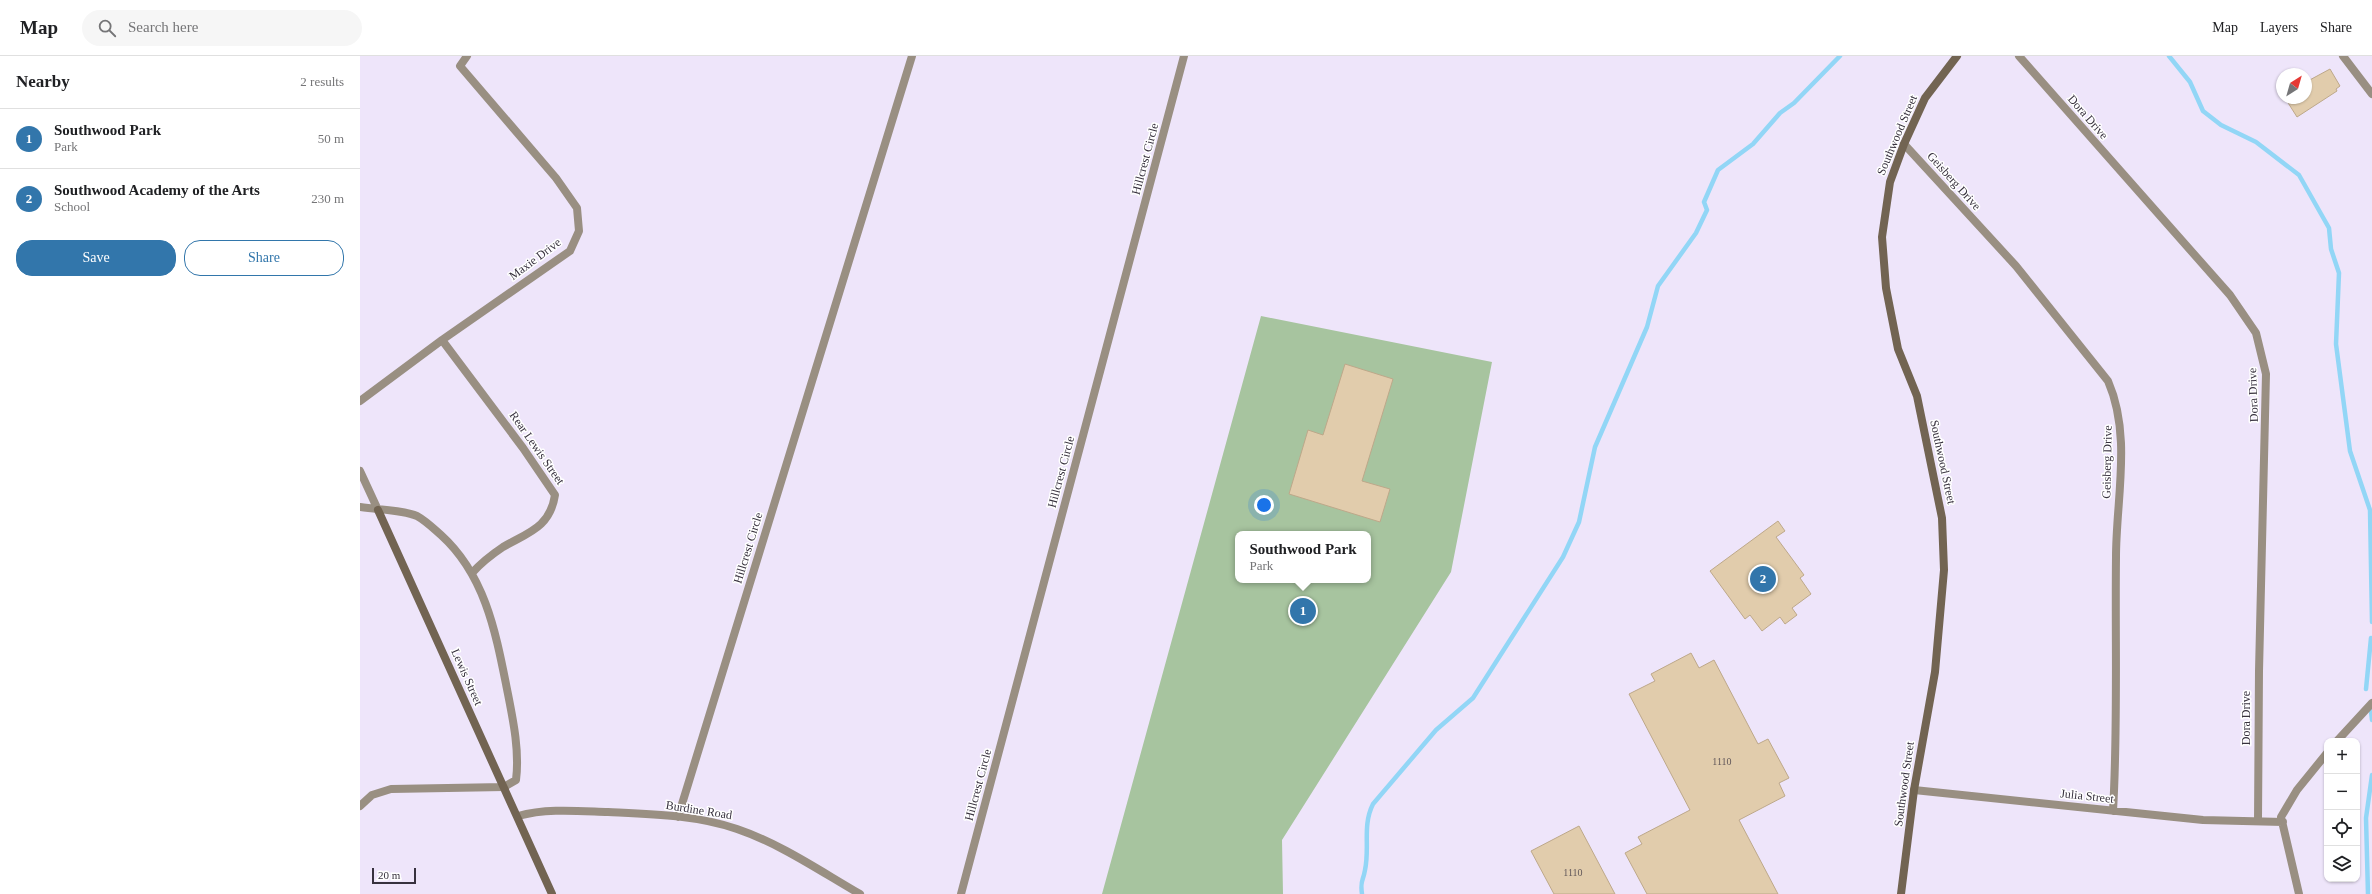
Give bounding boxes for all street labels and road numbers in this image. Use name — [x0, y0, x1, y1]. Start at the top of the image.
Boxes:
street label: Southwood Street — [1874, 92, 1920, 177]
street label: Dora Drive — [2065, 92, 2111, 142]
street label: Hillcrest Circle — [1129, 122, 1161, 196]
street label: Geisberg Drive — [1924, 149, 1984, 213]
street label: Maxie Drive — [506, 235, 564, 283]
street label: Dora Drive — [2245, 368, 2261, 422]
street label: Rear Lewis Street — [507, 409, 568, 488]
street label: Southwood Street — [1927, 419, 1959, 506]
street label: Geisberg Drive — [2099, 425, 2115, 499]
street label: Hillcrest Circle — [1045, 435, 1077, 509]
street label: Hillcrest Circle — [731, 511, 765, 585]
street label: Lewis Street — [448, 647, 486, 708]
street label: Dora Drive — [2239, 691, 2253, 745]
street label: Southwood Street — [1891, 740, 1917, 827]
street label: Hillcrest Circle — [962, 748, 994, 822]
street label: Julia Street — [2060, 786, 2115, 806]
street label: Burdine Road — [665, 798, 733, 822]

